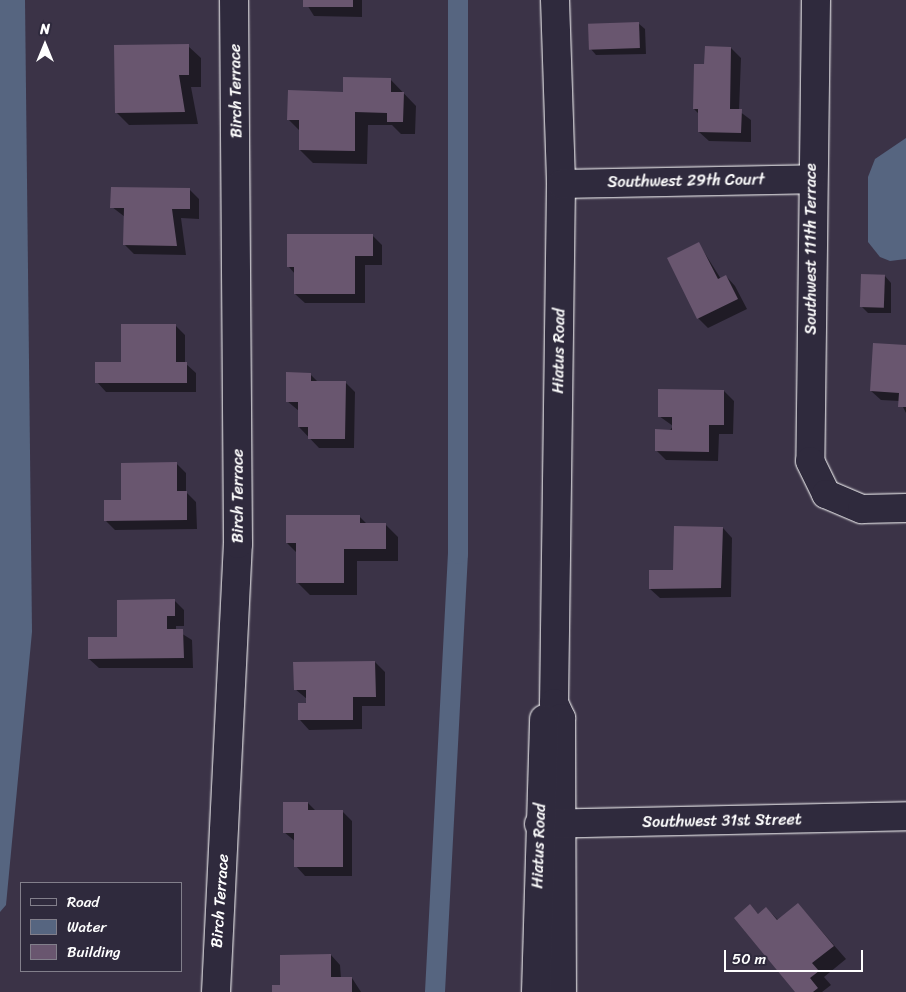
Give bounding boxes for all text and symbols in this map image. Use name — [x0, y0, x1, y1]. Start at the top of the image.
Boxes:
text: N — [40, 17, 50, 42]
north arrow — [20, 20, 70, 70]
street label: Birch Terrace — [226, 44, 246, 138]
street label: Southwest 111th Terrace — [801, 163, 821, 335]
street label: Southwest 29th Court — [607, 170, 765, 192]
street label: Hiatus Road — [549, 308, 569, 394]
street label: Birch Terrace — [228, 449, 248, 543]
street label: Hiatus Road — [528, 803, 550, 889]
street label: Southwest 31st Street — [642, 810, 802, 832]
street label: Birch Terrace — [207, 853, 233, 949]
legend — [20, 882, 182, 972]
text: Road — [67, 889, 99, 915]
text: Water — [67, 914, 107, 940]
text: Building — [67, 939, 121, 965]
scale bar — [726, 940, 865, 972]
text: 50 m — [732, 946, 766, 972]

